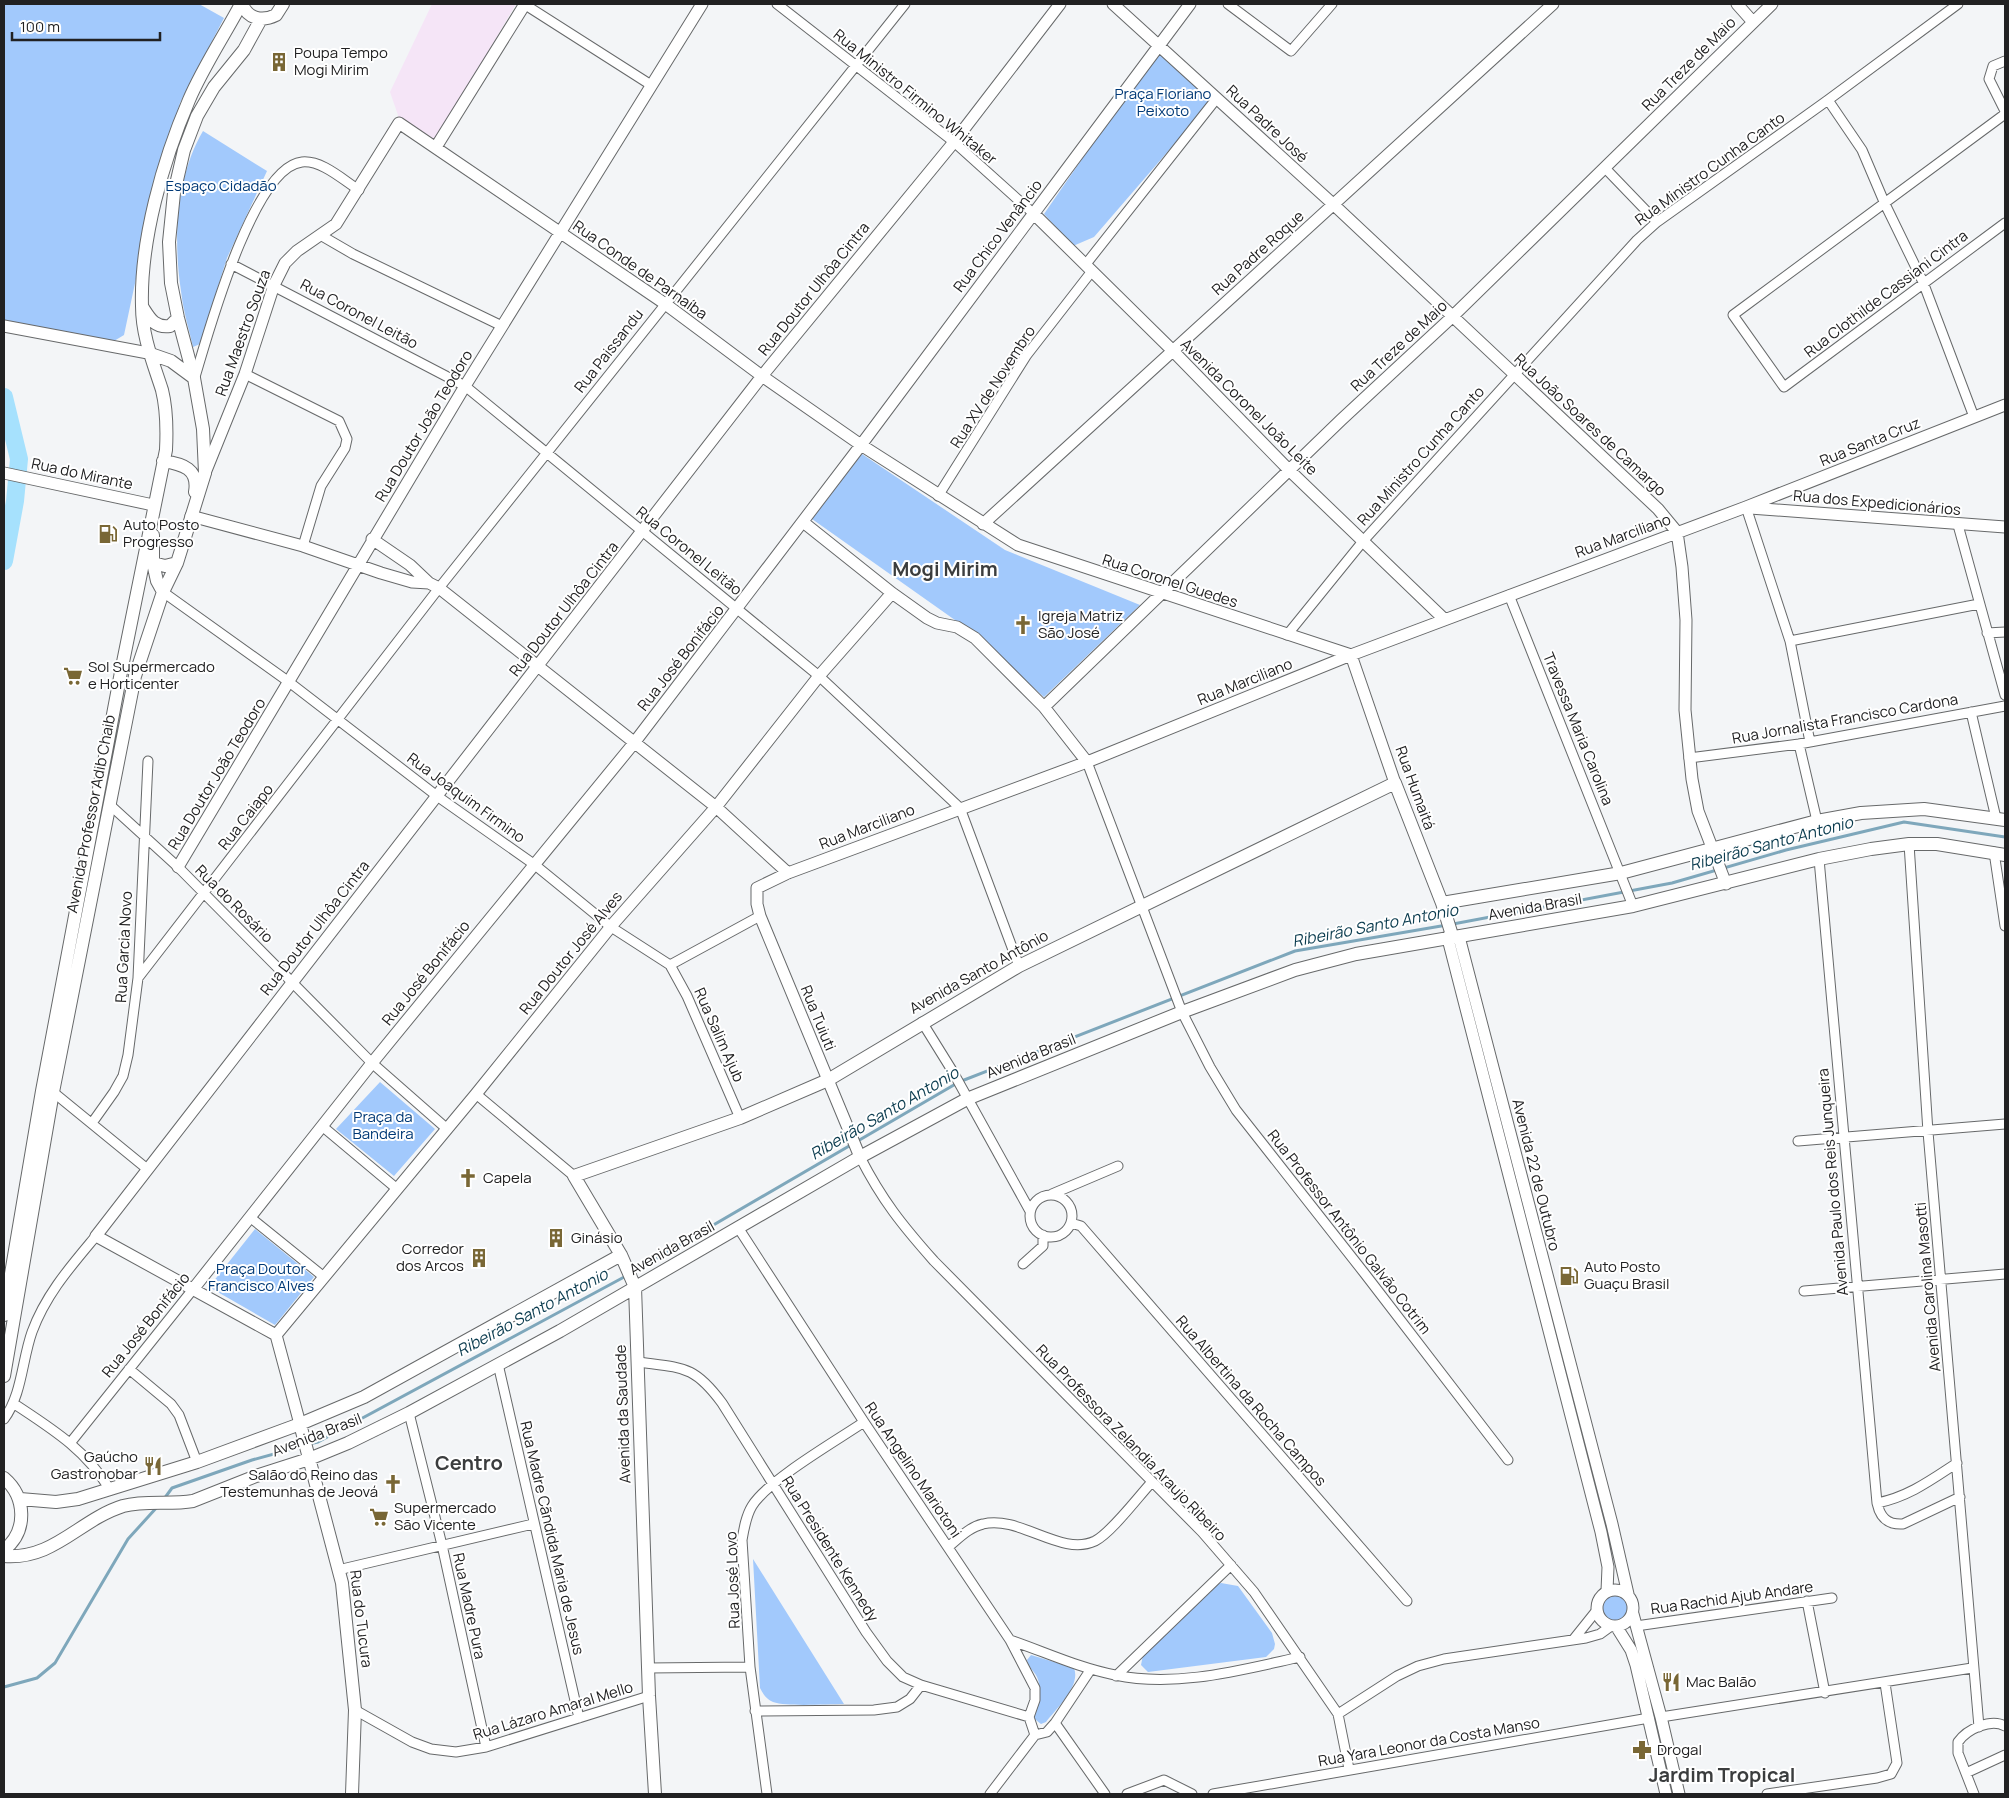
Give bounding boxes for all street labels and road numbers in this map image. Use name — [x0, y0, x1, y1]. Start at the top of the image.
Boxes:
street label: Rua Treze de Maio — [1637, 12, 1740, 115]
street label: Rua Ministro Firmino Whitaker — [829, 24, 1002, 170]
street label: Rua Padre José — [1222, 80, 1313, 167]
street label: Rua Ministro Cunha Canto — [1630, 107, 1789, 230]
street label: Rua Chico Venâncio — [948, 175, 1047, 296]
street label: Rua Padre Roque — [1207, 205, 1309, 300]
street label: Rua Conde de Parnaíba — [569, 215, 712, 324]
street label: Rua Doutor Ulhôa Cintra — [753, 217, 874, 360]
street label: Rua Clothilde Cassiani Cintra — [1799, 225, 1972, 362]
street label: Rua Maestro Souza — [210, 267, 275, 399]
street label: Rua Coronel Leitão — [297, 274, 422, 354]
street label: Rua Treze de Maio — [1346, 295, 1452, 396]
street label: Rua Paissandu — [569, 304, 648, 397]
street label: Rua XV de Novembro — [945, 321, 1040, 452]
street label: Avenida Coronel João Leite — [1176, 334, 1323, 480]
street label: Rua Doutor João Teodoro — [370, 346, 477, 506]
street label: Rua João Soares de Camargo — [1510, 349, 1671, 501]
street label: Rua Ministro Cunha Canto — [1352, 381, 1489, 530]
street label: Rua Santa Cruz — [1816, 412, 1923, 471]
street label: Rua do Mirante — [29, 452, 135, 495]
street label: Rua dos Expedicionários — [1792, 485, 1962, 520]
street label: Rua Coronel Leitão — [632, 501, 747, 600]
street label: Rua Marciliano — [1572, 508, 1674, 563]
street label: Rua Doutor Ulhôa Cintra — [504, 537, 623, 681]
street label: Rua Coronel Guedes — [1100, 549, 1241, 612]
street label: Rua José Bonifácio — [632, 600, 729, 715]
street label: Travessa Maria Carolina — [1538, 649, 1619, 808]
street label: Rua Marciliano — [1194, 653, 1295, 710]
street label: Rua Jornalista Francisco Cardona — [1730, 688, 1959, 749]
street label: Rua Doutor João Teodoro — [163, 694, 270, 854]
street label: Avenida Professor Adib Chaib — [61, 713, 120, 915]
street label: Rua Humaitá — [1391, 743, 1440, 833]
street label: Rua Joaquim Firmino — [403, 748, 530, 848]
street label: Rua Caiapo — [213, 779, 278, 854]
street label: Rua Marciliano — [816, 799, 918, 854]
street label: Rua Doutor Ulhôa Cintra — [255, 856, 374, 1000]
street label: Rua do Rosário — [191, 860, 278, 947]
street label: Rua Doutor José Alves — [514, 887, 627, 1019]
street label: Avenida Brasil — [1486, 888, 1583, 925]
street label: Rua Garcia Novo — [110, 890, 137, 1003]
street label: Rua José Bonifácio — [377, 916, 475, 1030]
street label: Avenida Santo Antônio — [906, 925, 1052, 1019]
street label: Rua Tuiuti — [796, 982, 841, 1054]
street label: Rua Salim Ajub — [689, 984, 750, 1085]
street label: Avenida Brasil — [983, 1028, 1079, 1083]
street label: Avenida Paulo dos Reis Junqueira — [1812, 1067, 1853, 1297]
street label: Avenida 22 de Outubro — [1507, 1097, 1566, 1253]
street label: Rua Professor Antônio Galvão Cotrim — [1263, 1125, 1436, 1338]
street label: Avenida Carolina Masotti — [1910, 1201, 1945, 1373]
street label: Avenida Brasil — [625, 1215, 718, 1280]
street label: Rua José Bonifácio — [97, 1268, 195, 1382]
street label: Rua Albertina da Rocha Campos — [1171, 1311, 1332, 1491]
street label: Rua Professora Zelandia Araujo Ribeiro — [1031, 1340, 1231, 1546]
street label: Avenida da Saudade — [610, 1344, 635, 1484]
street label: Rua Angelino Mariotoni — [860, 1398, 967, 1542]
street label: Avenida Brasil — [269, 1408, 365, 1461]
street label: Rua Madre Cãndida Maria de Jesus — [515, 1419, 590, 1657]
street label: Rua Presidente Kennedy — [777, 1472, 884, 1626]
street label: Rua José Lovo — [720, 1531, 745, 1629]
street label: Rua Madre Pura — [448, 1551, 491, 1661]
street label: Rua do Tucura — [345, 1569, 378, 1669]
street label: Rua Rachid Ajub Andare — [1649, 1576, 1815, 1619]
street label: Rua Lázaro Amaral Mello — [470, 1676, 636, 1745]
street label: Rua Yara Leonor da Costa Manso — [1316, 1712, 1541, 1771]

